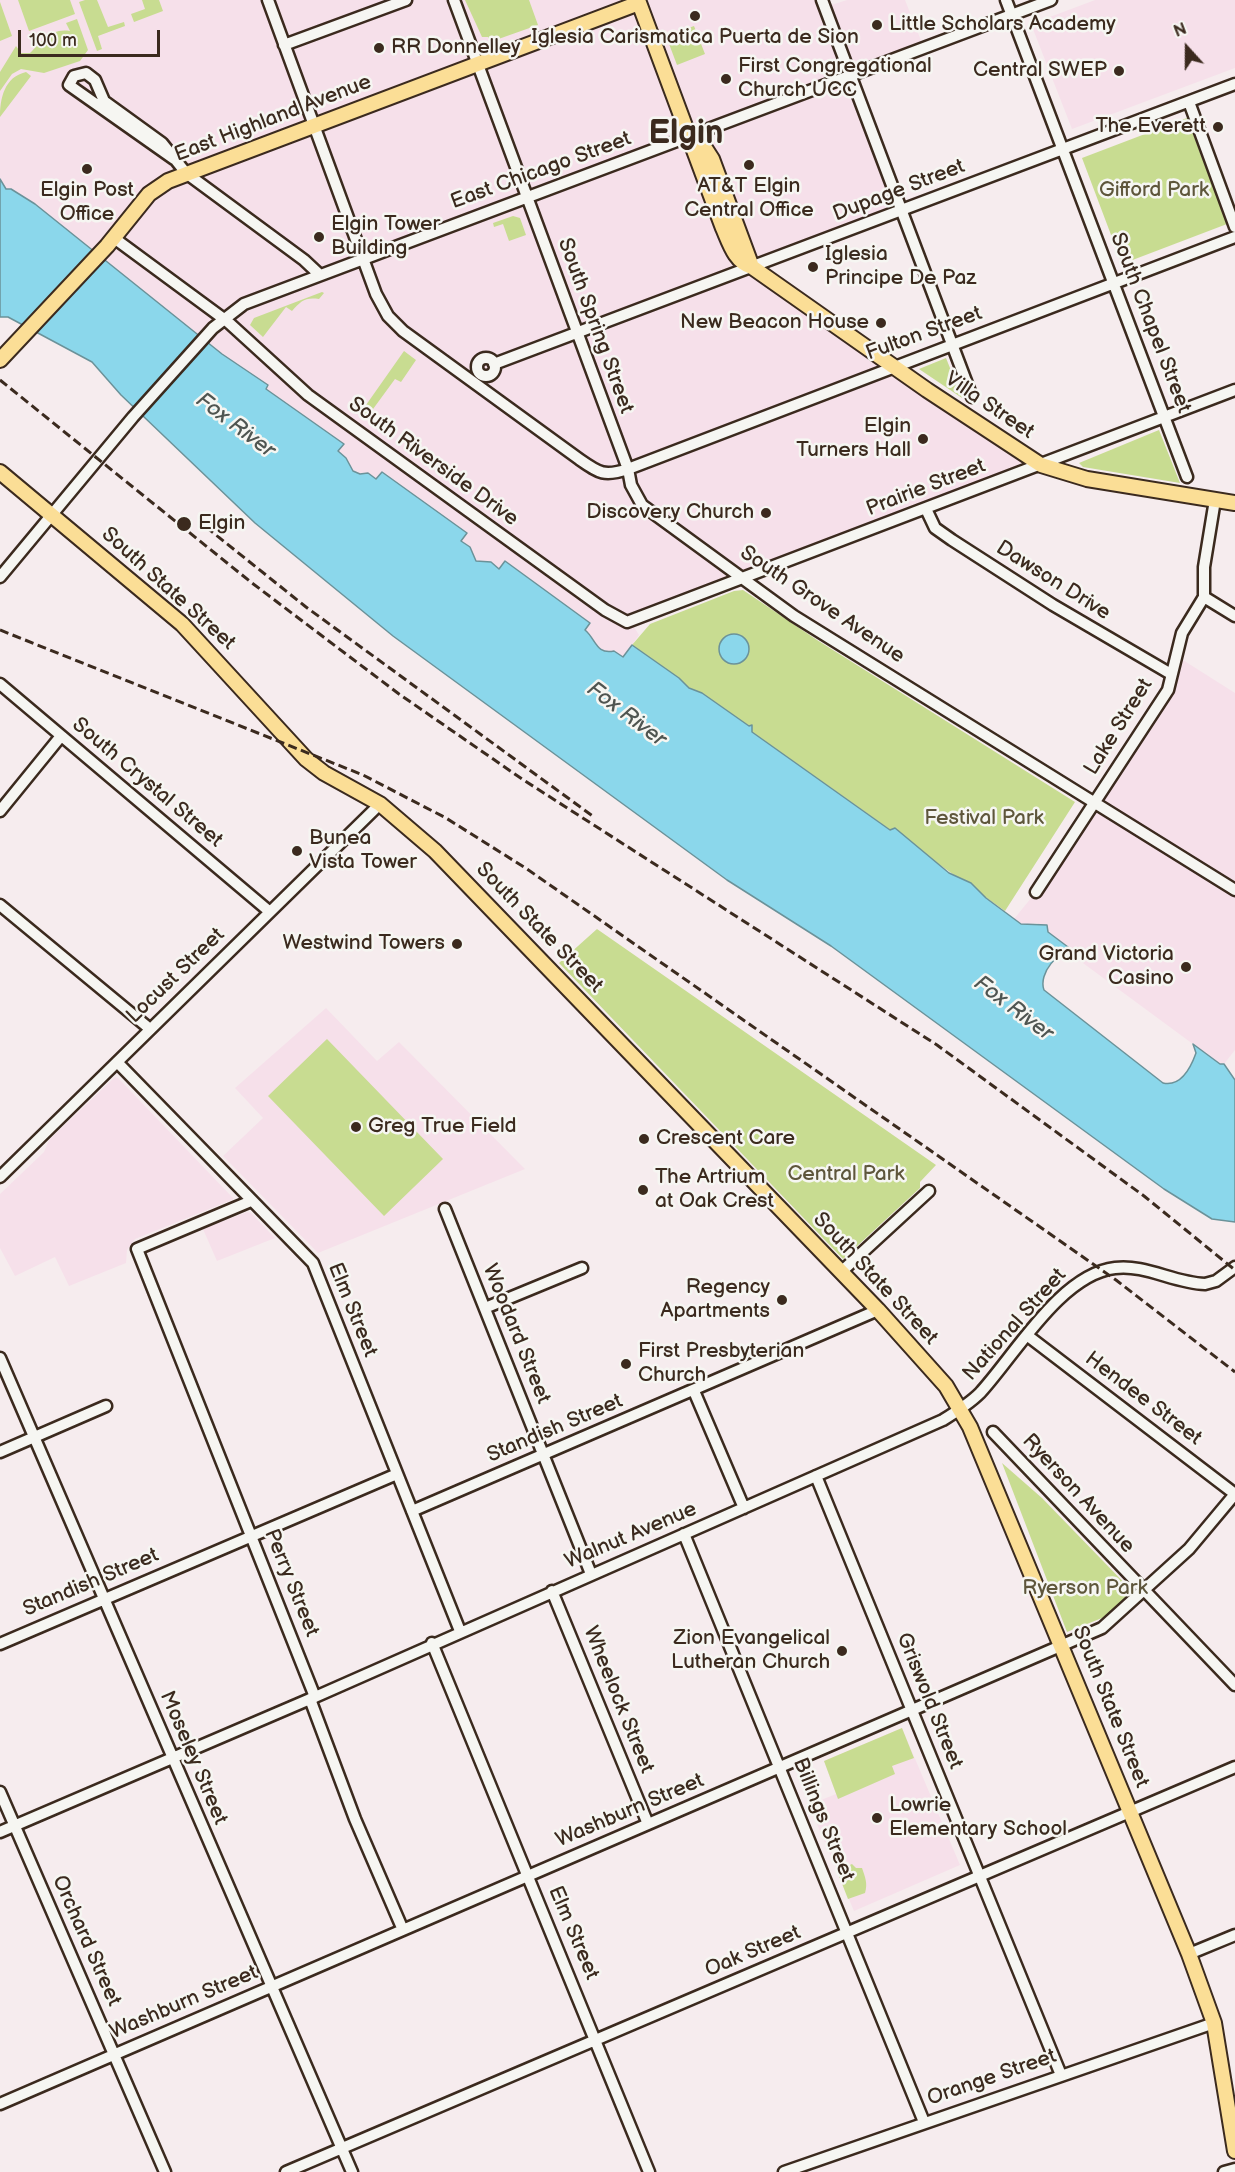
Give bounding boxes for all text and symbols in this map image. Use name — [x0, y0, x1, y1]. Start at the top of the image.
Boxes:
marker: Iglesia Carismatica Puerta de Sion — [688, 9, 702, 23]
place label: Little Scholars Academy — [889, 12, 1116, 38]
scale bar — [21, 18, 164, 56]
marker: Little Scholars Academy — [870, 18, 884, 32]
north arrow — [1157, 18, 1217, 78]
text: N — [1171, 20, 1189, 42]
place label: Iglesia Carismatica Puerta de Sion — [531, 25, 859, 51]
text: 100 m — [29, 30, 77, 51]
place label: RR Donnelley — [391, 35, 521, 61]
marker: RR Donnelley — [372, 41, 386, 55]
place label: First Congregational Church UCC — [738, 54, 932, 104]
place label: Central SWEP — [973, 58, 1107, 84]
marker: Central SWEP — [1112, 64, 1126, 78]
street label: East Highland Avenue — [171, 70, 375, 168]
marker: First Congregational Church UCC — [719, 72, 733, 86]
place label: The Everett — [1096, 114, 1206, 140]
district label: Elgin — [649, 115, 723, 155]
marker: The Everett — [1211, 120, 1225, 134]
street label: East Chicago Street — [447, 127, 635, 215]
street label: Dupage Street — [830, 154, 968, 228]
marker: AT&T Elgin Central Office — [742, 158, 756, 172]
marker: Elgin Post Office — [80, 162, 94, 176]
place label: AT&T Elgin Central Office — [684, 174, 814, 224]
place label: Elgin Post Office — [40, 178, 134, 228]
park label: Gifford Park — [1099, 178, 1209, 204]
place label: Elgin Tower Building — [331, 212, 440, 262]
street label: South Chapel Street — [1104, 229, 1196, 417]
marker: Elgin Tower Building — [312, 230, 326, 244]
street label: South Spring Street — [552, 235, 638, 417]
place label: Iglesia Principe De Paz — [825, 242, 976, 292]
marker: Iglesia Principe De Paz — [806, 260, 820, 274]
street label: Fulton Street — [863, 301, 985, 367]
place label: New Beacon House — [680, 310, 869, 336]
marker: New Beacon House — [874, 316, 888, 330]
street label: Villa Street — [940, 367, 1038, 445]
water label: Fox River — [190, 388, 280, 464]
street label: South Riverside Drive — [343, 392, 523, 532]
place label: Elgin Turners Hall — [796, 414, 911, 464]
marker: Elgin Turners Hall — [916, 432, 930, 446]
street label: Prairie Street — [863, 454, 989, 522]
place label: Discovery Church — [586, 500, 754, 526]
marker: Discovery Church — [759, 506, 773, 520]
place label: Elgin — [198, 511, 245, 537]
marker: Elgin — [175, 515, 193, 533]
street label: South State Street — [96, 522, 240, 656]
street label: Dawson Drive — [991, 536, 1115, 626]
street label: South Grove Avenue — [735, 541, 909, 669]
street label: Lake Street — [1079, 674, 1159, 780]
water label: Fox River — [581, 677, 671, 753]
street label: South Crystal Street — [67, 713, 227, 853]
park label: Festival Park — [924, 806, 1044, 832]
place label: Bunea Vista Tower — [309, 826, 417, 876]
marker: Bunea Vista Tower — [290, 844, 304, 858]
street label: South State Street — [470, 857, 608, 999]
street label: Locust Street — [122, 923, 230, 1029]
place label: Westwind Towers — [283, 931, 445, 957]
marker: Westwind Towers — [450, 937, 464, 951]
place label: Grand Victoria Casino — [1038, 942, 1174, 992]
marker: Grand Victoria Casino — [1179, 960, 1193, 974]
water label: Fox River — [968, 971, 1058, 1047]
place label: Greg True Field — [368, 1114, 517, 1140]
marker: Greg True Field — [349, 1120, 363, 1134]
place label: Crescent Care — [656, 1126, 795, 1152]
marker: Crescent Care — [637, 1132, 651, 1146]
park label: Central Park — [787, 1162, 905, 1188]
place label: The Artrium at Oak Crest — [655, 1165, 774, 1215]
marker: The Artrium at Oak Crest — [636, 1183, 650, 1197]
street label: South State Street — [807, 1208, 943, 1350]
street label: Elm Street — [322, 1259, 382, 1361]
street label: Woodard Street — [477, 1261, 555, 1407]
street label: National Street — [958, 1264, 1072, 1386]
place label: Regency Apartments — [661, 1275, 770, 1325]
marker: Regency Apartments — [775, 1293, 789, 1307]
place label: First Presbyterian Church — [638, 1339, 804, 1389]
street label: Hendee Street — [1080, 1347, 1206, 1451]
marker: First Presbyterian Church — [619, 1357, 633, 1371]
street label: Standish Street — [484, 1389, 626, 1469]
street label: Ryerson Avenue — [1016, 1429, 1140, 1559]
street label: Walnut Avenue — [561, 1497, 701, 1575]
street label: Perry Street — [258, 1525, 324, 1641]
street label: Standish Street — [20, 1543, 162, 1623]
park label: Ryerson Park — [1022, 1576, 1148, 1602]
street label: Wheelock Street — [577, 1623, 659, 1777]
street label: South State Street — [1066, 1623, 1154, 1791]
place label: Zion Evangelical Lutheran Church — [671, 1626, 830, 1676]
street label: Griswold Street — [890, 1629, 968, 1773]
marker: Zion Evangelical Lutheran Church — [835, 1644, 849, 1658]
street label: Moseley Street — [154, 1687, 232, 1829]
street label: Billings Street — [787, 1754, 859, 1886]
street label: Washburn Street — [552, 1769, 708, 1853]
place label: Lowrie Elementary School — [889, 1793, 1067, 1843]
marker: Lowrie Elementary School — [870, 1811, 884, 1825]
street label: Orchard Street — [46, 1872, 126, 2010]
street label: Elm Street — [542, 1882, 604, 1984]
street label: Oak Street — [701, 1921, 805, 1983]
street label: Washburn Street — [106, 1961, 262, 2045]
street label: Orange Street — [924, 2044, 1060, 2112]

